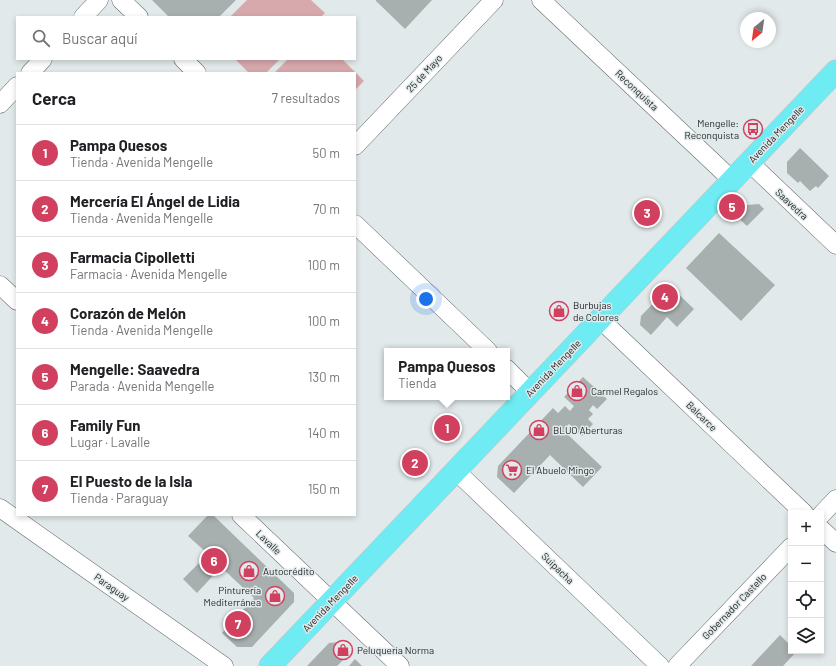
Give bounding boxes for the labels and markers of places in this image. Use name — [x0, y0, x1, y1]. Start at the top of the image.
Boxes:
place label: Mengelle: Reconquista — [685, 117, 739, 141]
bus stop icon: Mengelle: Reconquista — [742, 118, 764, 140]
pin: 5 — [719, 192, 745, 222]
pin: 3 — [634, 198, 660, 228]
pin: 4 — [652, 282, 678, 312]
place label: Burbujas de Colores — [573, 299, 619, 323]
shop icon: Burbujas de Colores — [548, 300, 570, 322]
shop icon: Carmel Regalos — [566, 380, 588, 402]
place label: Carmel Regalos — [591, 385, 658, 397]
pin: 1 — [434, 413, 460, 443]
shop icon: BLUO Aberturas — [528, 419, 550, 441]
place label: BLUO Aberturas — [553, 424, 623, 436]
pin: 2 — [402, 448, 428, 478]
supermarket icon: El Abuelo Mingo — [501, 459, 523, 481]
place label: El Abuelo Mingo — [526, 464, 594, 476]
pin: 6 — [201, 546, 227, 576]
shop icon: Autocrédito — [238, 560, 260, 582]
place label: Autocrédito — [263, 565, 314, 577]
place label: Pinturería Mediterránea — [204, 584, 261, 608]
shop icon: Pinturería Mediterránea — [264, 585, 286, 607]
pin: 7 — [225, 609, 251, 639]
shop icon: Peluquería Norma — [332, 639, 354, 661]
place label: Peluquería Norma — [357, 644, 434, 656]

